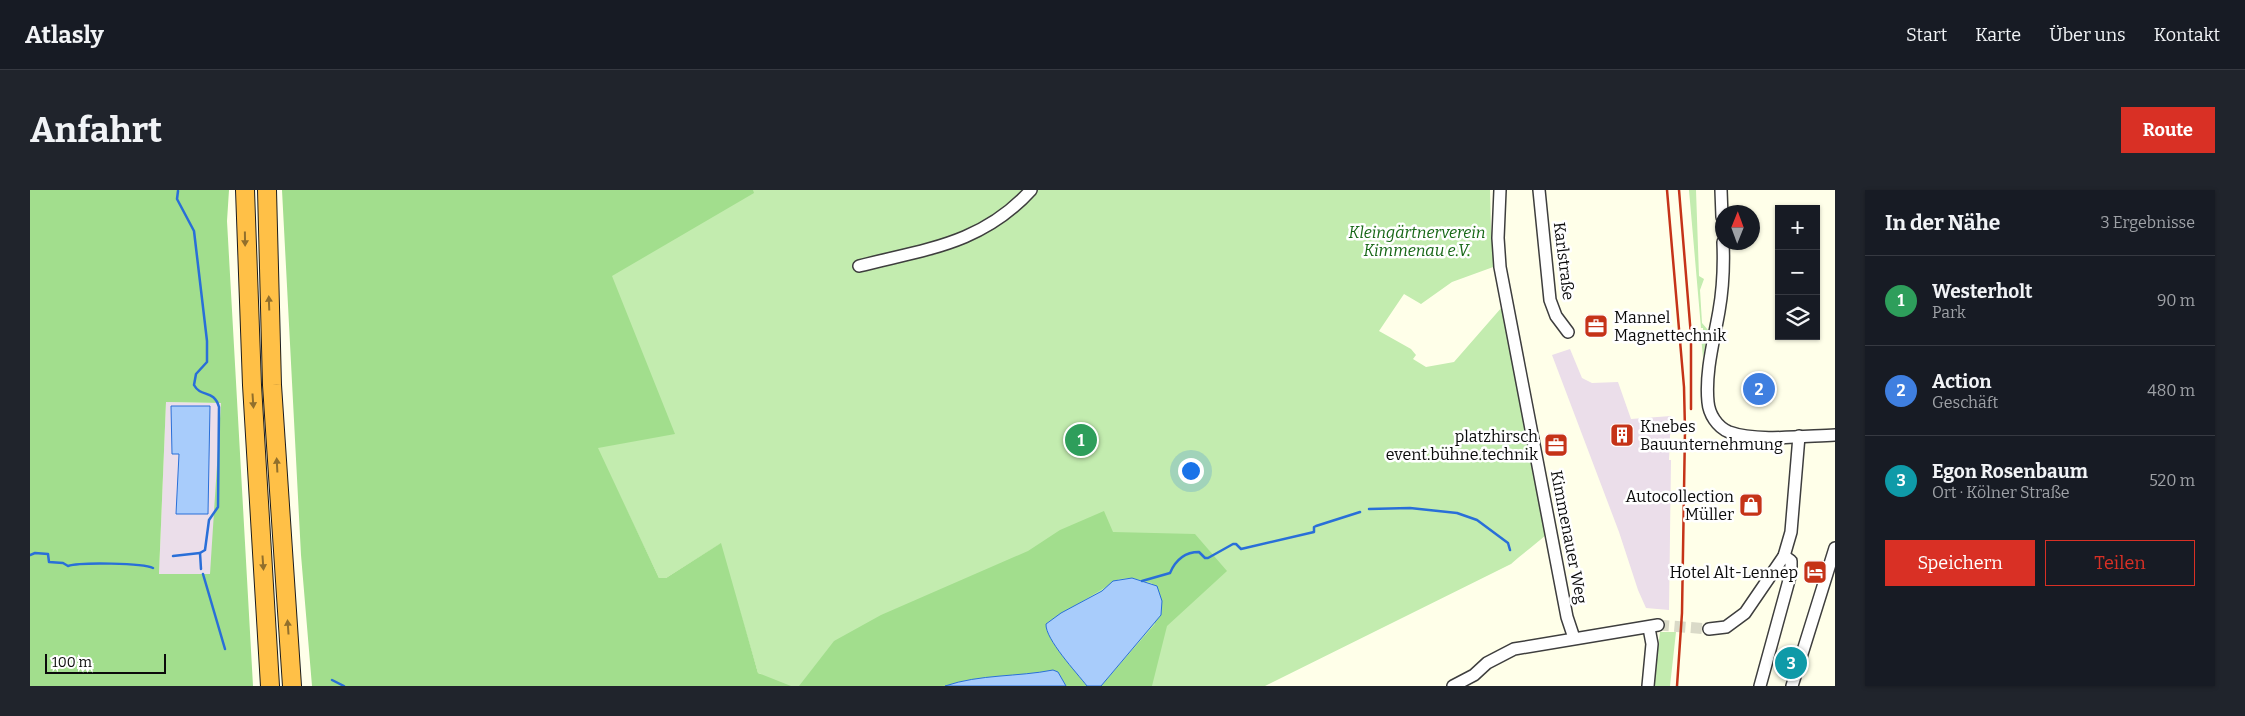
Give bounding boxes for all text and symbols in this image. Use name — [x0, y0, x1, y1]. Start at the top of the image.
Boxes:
text: Atlasly — [25, 21, 104, 49]
text: Start — [1906, 24, 1947, 46]
text: Karte — [1975, 24, 2021, 46]
text: Über uns — [2049, 24, 2126, 46]
text: Kontakt — [2154, 24, 2220, 46]
button: Route — [2121, 107, 2215, 153]
text: Anfahrt — [30, 109, 162, 151]
north arrow — [1715, 205, 1760, 250]
map controls — [1775, 205, 1820, 340]
button: + — [1775, 205, 1820, 250]
text: In der Nähe — [1885, 210, 2000, 236]
text: 3 Ergebnisse — [2100, 213, 2195, 232]
street label: Karlstraße — [1550, 221, 1578, 301]
park label: Kleingärtnerverein Kimmenau e.V. — [1348, 223, 1486, 260]
one-way arrow — [241, 231, 249, 247]
button: − — [1775, 250, 1820, 295]
text: Westerholt — [1932, 280, 2033, 303]
text: 1 — [1898, 291, 1904, 310]
text: 90 m — [2157, 291, 2195, 310]
one-way arrow — [265, 295, 273, 311]
button: layers — [1775, 295, 1820, 340]
text: Park — [1932, 303, 1966, 322]
place label: Mannel Magnettechnik — [1614, 308, 1726, 345]
office icon: Mannel Magnettechnik — [1583, 313, 1609, 339]
pin: 2 — [1743, 370, 1775, 408]
text: Action — [1932, 370, 1992, 393]
text: 2 — [1896, 381, 1906, 400]
text: 480 m — [2147, 381, 2195, 400]
one-way arrow — [249, 393, 257, 409]
text: Geschäft — [1932, 393, 1998, 412]
place label: Knebes Bauunternehmung — [1640, 417, 1783, 454]
pin: 1 — [1065, 421, 1097, 459]
building icon: Knebes Bauunternehmung — [1609, 422, 1635, 448]
place label: platzhirsch event.bühne.technik — [1386, 427, 1538, 464]
office icon: platzhirsch event.bühne.technik — [1543, 432, 1569, 458]
one-way arrow — [273, 457, 281, 473]
your location — [1178, 458, 1204, 484]
text: Egon Rosenbaum — [1932, 460, 2088, 483]
street label: Kimmenauer Weg — [1547, 469, 1591, 606]
text: 3 — [1896, 471, 1906, 490]
text: 520 m — [2149, 471, 2195, 490]
text: Ort · Kölner Straße — [1932, 483, 2069, 502]
place label: Autocollection Müller — [1625, 487, 1734, 524]
shop icon: Autocollection Müller — [1738, 492, 1764, 518]
button: Speichern — [1885, 540, 2035, 586]
button: Teilen — [2045, 540, 2195, 586]
one-way arrow — [260, 555, 268, 571]
hotel icon: Hotel Alt-Lennep — [1802, 559, 1828, 585]
place label: Hotel Alt-Lennep — [1669, 563, 1798, 582]
one-way arrow — [284, 619, 292, 635]
pin: 3 — [1775, 644, 1807, 682]
scale bar — [45, 651, 166, 674]
text: 100 m — [52, 654, 92, 671]

